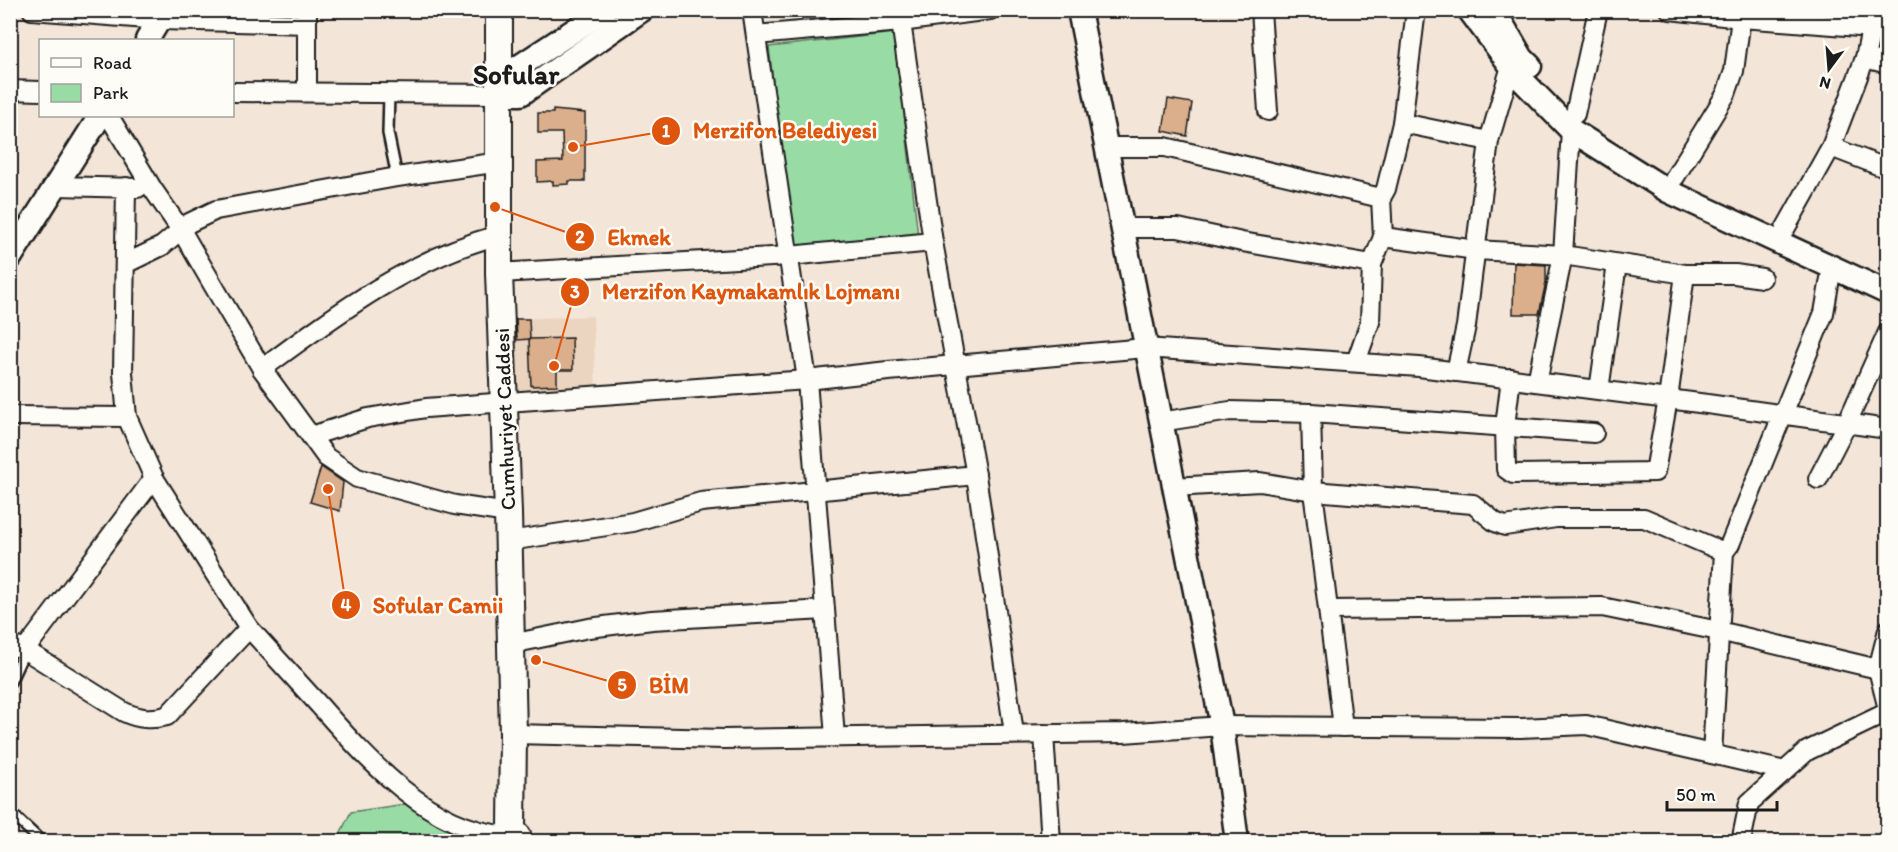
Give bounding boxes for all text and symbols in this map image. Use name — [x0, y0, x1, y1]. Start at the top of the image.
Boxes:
legend — [39, 39, 234, 117]
north arrow — [1799, 39, 1859, 99]
text: Road — [93, 52, 132, 74]
district label: Sofular — [473, 58, 560, 91]
text: N — [1817, 72, 1833, 94]
text: Park — [93, 82, 128, 104]
callout: Merzifon Belediyesi — [651, 111, 889, 151]
text: Merzifon Belediyesi — [693, 117, 877, 144]
text: 1 — [662, 120, 671, 142]
callout: Ekmek — [565, 217, 682, 257]
text: Ekmek — [607, 224, 671, 251]
text: 2 — [575, 226, 585, 248]
callout: Merzifon Kaymakamlık Lojmanı — [560, 272, 911, 312]
text: Merzifon Kaymakamlık Lojmanı — [602, 278, 900, 305]
text: 3 — [570, 281, 580, 303]
street label: Cumhuriyet Caddesi — [489, 327, 520, 511]
callout: Sofular Camii — [331, 585, 515, 625]
text: Sofular Camii — [373, 592, 503, 619]
text: 4 — [341, 594, 352, 616]
callout: BİM — [607, 665, 701, 705]
text: BİM — [649, 672, 689, 699]
text: 5 — [617, 674, 627, 696]
scale bar — [1667, 774, 1776, 812]
text: 50 m — [1676, 784, 1716, 806]

